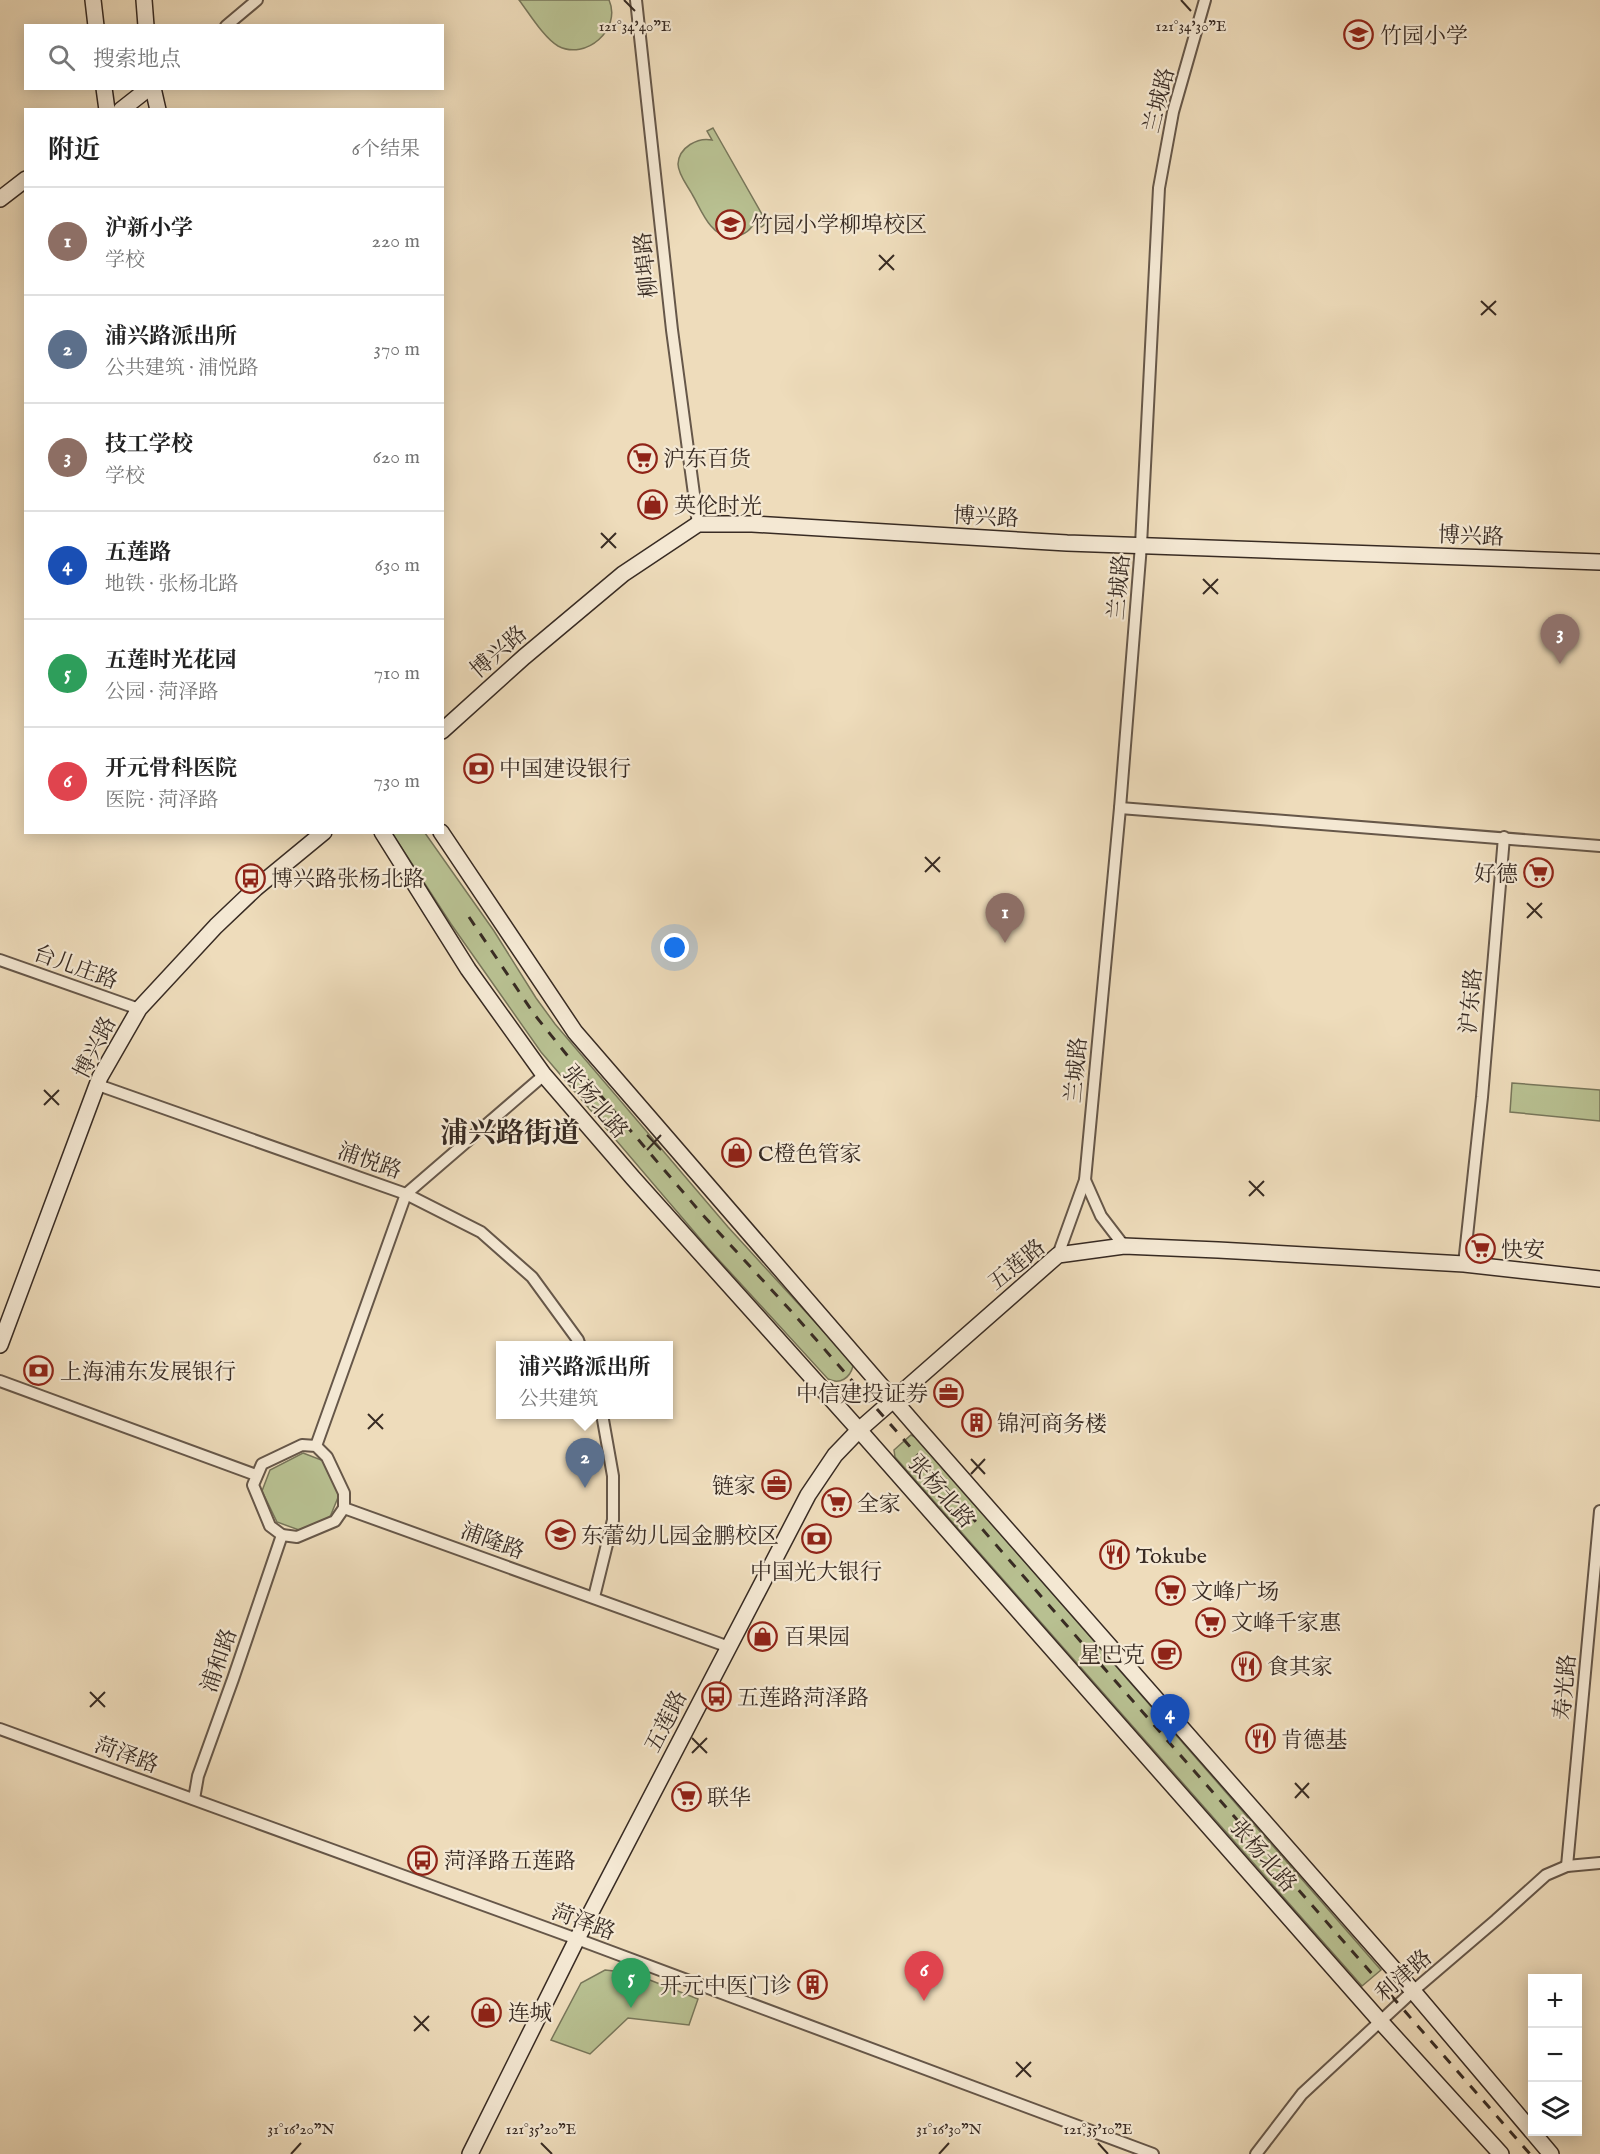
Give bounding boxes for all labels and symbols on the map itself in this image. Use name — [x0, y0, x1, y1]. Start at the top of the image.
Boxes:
text: 121°34'40"E — [599, 17, 671, 36]
text: 121°34'30"E — [1156, 17, 1226, 36]
school or university icon: 竹园小学 — [1343, 19, 1375, 51]
place label: 竹园小学 — [1380, 23, 1468, 51]
street label: 兰城路 — [1138, 65, 1182, 136]
school or university icon: 竹园小学柳埠校区 — [714, 208, 746, 240]
place label: 竹园小学柳埠校区 — [751, 212, 927, 240]
street label: 柳埠路 — [630, 231, 664, 299]
supermarket icon: 沪东百货 — [626, 442, 658, 474]
place label: 沪东百货 — [663, 446, 751, 474]
shop icon: 英伦时光 — [637, 489, 669, 521]
place label: 英伦时光 — [674, 493, 762, 521]
street label: 博兴路 — [952, 502, 1020, 534]
street label: 博兴路 — [1437, 522, 1504, 552]
street label: 兰城路 — [1103, 553, 1137, 621]
pin: 3 — [1540, 614, 1580, 664]
street label: 博兴路 — [465, 620, 533, 685]
bank icon: 中国建设银行 — [462, 752, 494, 784]
place label: 中国建设银行 — [499, 756, 631, 784]
supermarket icon: 好德 — [1523, 857, 1555, 889]
place label: 好德 — [1474, 861, 1518, 889]
bus stop icon: 博兴路张杨北路 — [234, 862, 266, 894]
place label: 博兴路张杨北路 — [271, 866, 425, 894]
pin: 1 — [986, 894, 1024, 943]
your location — [660, 933, 689, 962]
street label: 台儿庄路 — [29, 940, 121, 996]
street label: 沪东路 — [1455, 967, 1489, 1035]
street label: 博兴路 — [68, 1012, 123, 1084]
street label: 兰城路 — [1060, 1036, 1094, 1104]
street label: 张杨北路 — [555, 1060, 633, 1145]
district label: 浦兴路街道 — [440, 1117, 580, 1152]
shop icon: C橙色管家 — [721, 1137, 753, 1169]
street label: 浦悦路 — [334, 1138, 405, 1186]
place label: C橙色管家 — [758, 1141, 862, 1169]
supermarket icon: 快安 — [1464, 1233, 1496, 1265]
street label: 五莲路 — [983, 1234, 1052, 1297]
place label: 快安 — [1501, 1237, 1545, 1265]
bank icon: 上海浦东发展银行 — [23, 1355, 55, 1387]
place label: 上海浦东发展银行 — [60, 1359, 236, 1387]
office icon: 中信建投证券 — [933, 1377, 965, 1409]
place label: 中信建投证券 — [796, 1381, 928, 1409]
building icon: 锦河商务楼 — [960, 1407, 992, 1439]
place label: 锦河商务楼 — [997, 1411, 1107, 1439]
pin: 2 — [566, 1438, 604, 1488]
street label: 张杨北路 — [901, 1450, 980, 1535]
office icon: 链家 — [761, 1469, 793, 1501]
place label: 链家 — [712, 1473, 756, 1501]
supermarket icon: 全家 — [820, 1487, 852, 1519]
place label: 全家 — [857, 1491, 901, 1519]
street label: 浦隆路 — [457, 1517, 528, 1566]
school or university icon: 东蕾幼儿园金鹏校区 — [544, 1519, 576, 1551]
place label: 东蕾幼儿园金鹏校区 — [581, 1523, 779, 1551]
bank icon: 中国光大银行 — [800, 1523, 832, 1555]
restaurant icon: Tokube — [1099, 1539, 1131, 1571]
place label: Tokube — [1136, 1543, 1207, 1571]
place label: 中国光大银行 — [750, 1559, 882, 1587]
supermarket icon: 文峰广场 — [1154, 1575, 1186, 1607]
place label: 文峰广场 — [1191, 1579, 1279, 1607]
supermarket icon: 文峰千家惠 — [1194, 1606, 1226, 1638]
place label: 文峰千家惠 — [1231, 1610, 1341, 1638]
shop icon: 百果园 — [747, 1620, 779, 1652]
place label: 百果园 — [784, 1624, 850, 1652]
street label: 浦和路 — [196, 1625, 244, 1696]
cafe icon: 星巴克 — [1150, 1638, 1182, 1670]
place label: 星巴克 — [1079, 1642, 1145, 1670]
restaurant icon: 食其家 — [1230, 1650, 1262, 1682]
street label: 寿光路 — [1549, 1653, 1583, 1721]
place label: 食其家 — [1267, 1654, 1333, 1682]
bus stop icon: 五莲路菏泽路 — [700, 1681, 732, 1713]
place label: 五莲路菏泽路 — [737, 1685, 869, 1713]
street label: 五莲路 — [639, 1686, 694, 1758]
pin: 4 — [1150, 1694, 1190, 1744]
restaurant icon: 肯德基 — [1244, 1723, 1276, 1755]
place label: 肯德基 — [1281, 1727, 1347, 1755]
street label: 菏泽路 — [91, 1731, 162, 1780]
supermarket icon: 联华 — [670, 1781, 702, 1813]
place label: 联华 — [707, 1785, 751, 1813]
street label: 张杨北路 — [1223, 1814, 1302, 1899]
bus stop icon: 菏泽路五莲路 — [407, 1844, 439, 1876]
place label: 菏泽路五莲路 — [444, 1848, 576, 1876]
street label: 菏泽路 — [548, 1898, 619, 1947]
street label: 利津路 — [1370, 1944, 1438, 2009]
pin: 6 — [904, 1952, 944, 2001]
pin: 5 — [612, 1958, 650, 2008]
building icon: 开元中医门诊 — [797, 1969, 829, 2001]
place label: 开元中医门诊 — [660, 1973, 792, 2001]
shop icon: 连城 — [471, 1996, 503, 2028]
place label: 连城 — [508, 2000, 552, 2028]
text: 31°16'20"N — [268, 2120, 334, 2139]
text: 121°35'20"E — [506, 2120, 576, 2139]
text: 31°16'30"N — [916, 2120, 982, 2139]
text: 121°35'10"E — [1064, 2120, 1132, 2139]

